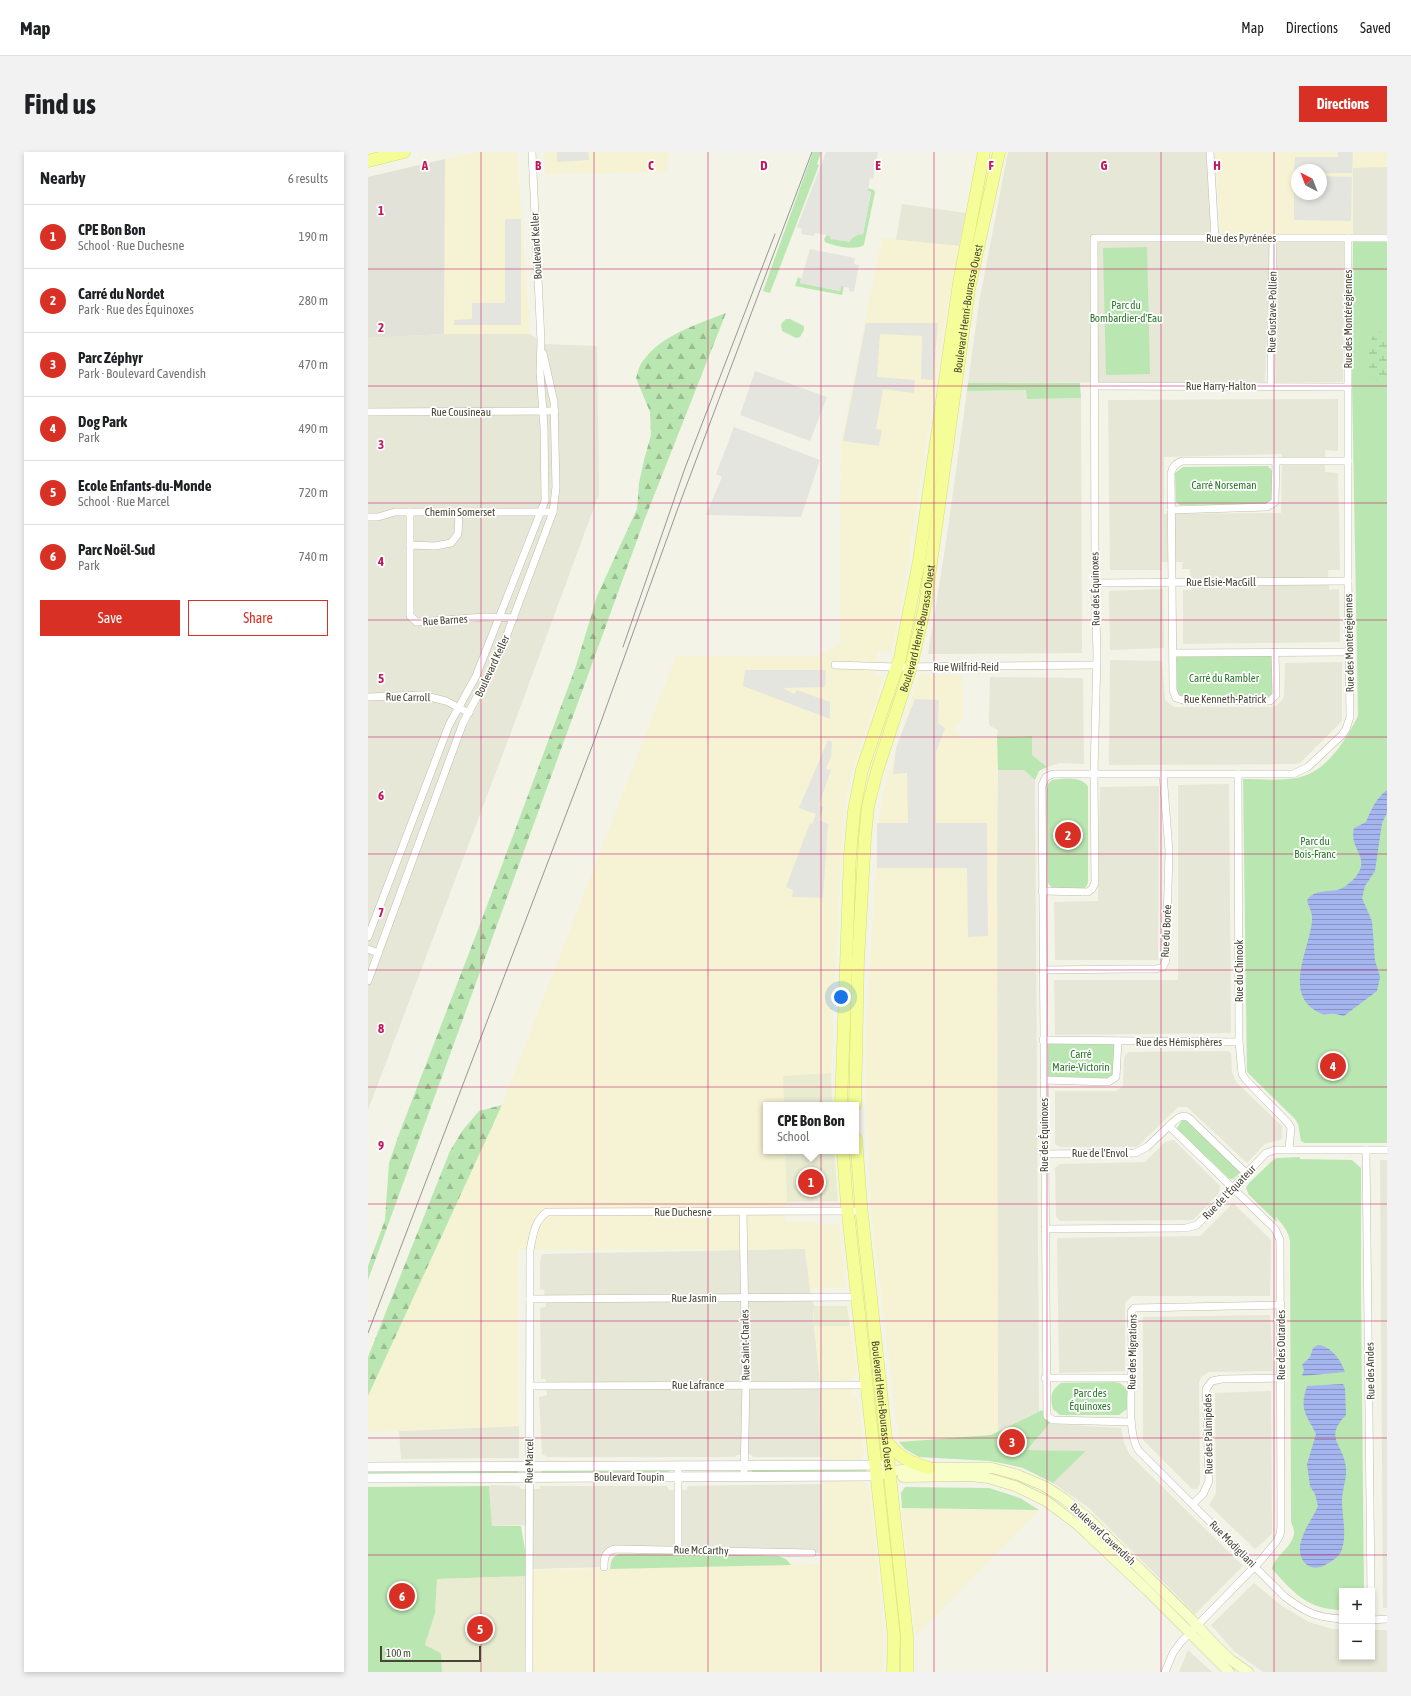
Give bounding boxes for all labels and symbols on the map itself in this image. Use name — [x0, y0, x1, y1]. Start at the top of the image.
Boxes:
text: A — [421, 158, 429, 173]
text: B — [535, 158, 542, 173]
text: C — [648, 158, 654, 173]
text: D — [760, 158, 768, 173]
text: E — [875, 158, 881, 173]
text: F — [988, 158, 994, 173]
text: G — [1101, 158, 1108, 173]
text: H — [1213, 158, 1221, 173]
north arrow — [1291, 164, 1327, 200]
text: 1 — [378, 203, 384, 218]
street label: Boulevard Keller — [528, 211, 544, 280]
street label: Rue des Pyrénées — [1206, 232, 1276, 244]
street label: Boulevard Henri-Bourassa Ouest — [951, 243, 985, 374]
street label: Rue des Montérégiennes — [1342, 269, 1354, 368]
street label: Rue Gustave-Pollien — [1265, 271, 1279, 353]
park label: Parc du Bombardier-d'Eau — [1090, 299, 1162, 324]
text: 2 — [378, 320, 384, 335]
street label: Rue Harry-Halton — [1186, 380, 1256, 392]
street label: Rue Cousineau — [431, 406, 491, 418]
text: 3 — [378, 437, 384, 452]
park label: Carré Norseman — [1191, 479, 1257, 491]
street label: Chemin Somerset — [425, 506, 495, 518]
street label: Rue des Équinoxes — [1088, 552, 1102, 626]
text: 4 — [377, 554, 384, 569]
street label: Boulevard Henri-Bourassa Ouest — [897, 564, 937, 694]
street label: Rue Elsie-MacGill — [1186, 576, 1256, 588]
street label: Rue des Montérégiennes — [1342, 593, 1356, 693]
street label: Rue Barnes — [422, 612, 468, 628]
street label: Boulevard Keller — [472, 632, 512, 699]
street label: Rue Wilfrid-Reid — [933, 661, 999, 673]
text: 5 — [378, 671, 384, 686]
park label: Carré du Rambler — [1189, 672, 1260, 684]
street label: Rue Carroll — [385, 691, 431, 703]
street label: Rue Kenneth-Patrick — [1184, 693, 1266, 705]
text: 6 — [378, 788, 384, 803]
pin: 2 — [1055, 820, 1081, 850]
park label: Parc du Bois-Franc — [1294, 835, 1337, 860]
street label: Rue du Borée — [1159, 904, 1173, 958]
text: 7 — [378, 905, 384, 920]
street label: Rue du Chinook — [1233, 940, 1245, 1002]
your location — [831, 987, 851, 1007]
text: 8 — [378, 1021, 384, 1036]
street label: Rue des Hémisphères — [1136, 1036, 1222, 1048]
park label: Carré Marie-Victorin — [1052, 1048, 1110, 1073]
pin: 4 — [1320, 1051, 1346, 1081]
street label: Rue des Équinoxes — [1038, 1098, 1050, 1172]
text: 9 — [378, 1138, 384, 1153]
street label: Rue de l'Envol — [1072, 1147, 1128, 1159]
street label: Rue de l'Équateur — [1200, 1162, 1258, 1222]
pin: 1 — [798, 1167, 824, 1197]
street label: Rue Duchesne — [654, 1206, 712, 1218]
street label: Rue Jasmin — [671, 1292, 717, 1304]
street label: Rue Saint-Charles — [738, 1309, 752, 1381]
street label: Rue des Outardes — [1275, 1310, 1287, 1380]
street label: Rue des Migrations — [1125, 1314, 1139, 1390]
street label: Boulevard Henri-Bourassa Ouest — [870, 1340, 895, 1471]
street label: Rue des Andes — [1363, 1342, 1377, 1400]
street label: Rue Lafrance — [672, 1379, 724, 1391]
park label: Parc des Équinoxes — [1069, 1387, 1111, 1412]
street label: Rue des Palmipèdes — [1201, 1393, 1215, 1475]
pin: 3 — [999, 1427, 1025, 1457]
street label: Rue Marcel — [523, 1438, 535, 1484]
street label: Boulevard Toupin — [594, 1471, 664, 1483]
street label: Boulevard Cavendish — [1068, 1501, 1138, 1567]
street label: Rue Modigliani — [1207, 1518, 1259, 1570]
street label: Rue McCarthy — [673, 1544, 729, 1556]
pin: 6 — [389, 1581, 415, 1611]
pin: 5 — [467, 1614, 493, 1644]
scale bar — [380, 1644, 481, 1663]

